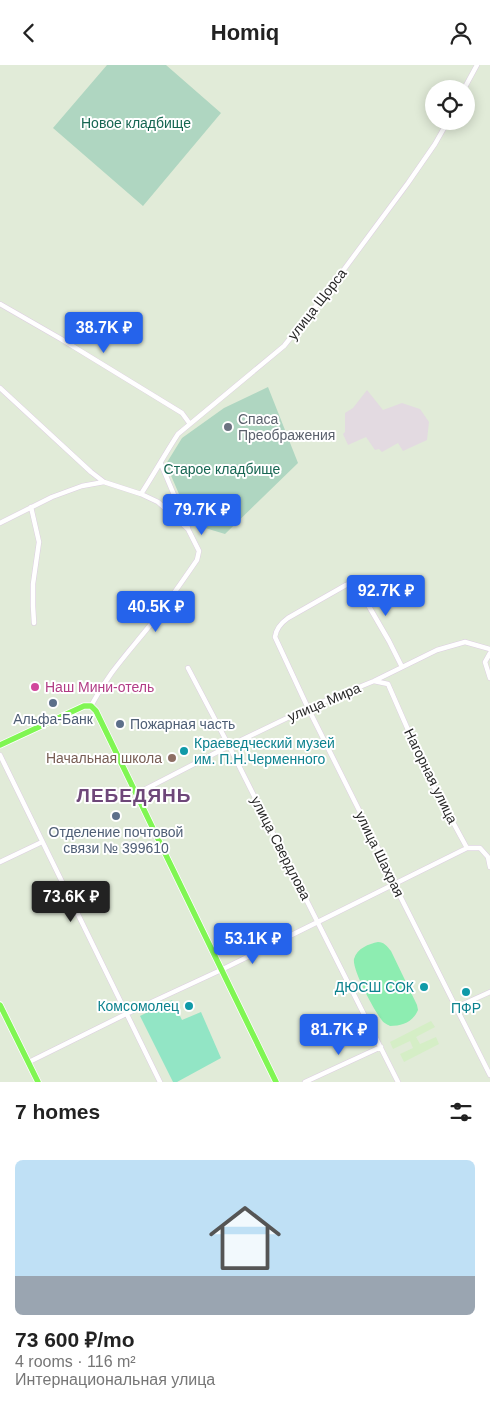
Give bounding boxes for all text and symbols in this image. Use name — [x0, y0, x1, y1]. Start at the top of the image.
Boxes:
icon: back — [15, 19, 43, 47]
icon: person — [447, 19, 475, 47]
text: Homiq — [211, 20, 279, 45]
map controls — [425, 80, 475, 130]
button: locate — [425, 80, 475, 130]
park label: Новое кладбище — [81, 115, 191, 131]
street label: улица Щорса — [284, 265, 350, 343]
pin: 38.7K ₽ — [58, 311, 150, 354]
text: 38.7K ₽ — [76, 319, 132, 336]
place label: Спаса Преображения — [238, 411, 335, 443]
marker: Спаса Преображения — [222, 421, 234, 433]
park label: Старое кладбище — [164, 461, 281, 477]
pin: 79.7K ₽ — [156, 493, 248, 536]
text: 79.7K ₽ — [174, 501, 230, 518]
pin: 92.7K ₽ — [340, 575, 432, 617]
text: 92.7K ₽ — [358, 582, 414, 599]
pin: 40.5K ₽ — [110, 591, 202, 633]
text: 40.5K ₽ — [128, 598, 184, 615]
place label: Наш Мини-отель — [45, 679, 154, 695]
street label: улица Мира — [285, 679, 363, 724]
marker: Наш Мини-отель — [29, 681, 41, 693]
marker: Альфа-Банк — [47, 697, 59, 709]
place label: Альфа-Банк — [13, 711, 94, 727]
place label: Пожарная часть — [130, 716, 235, 732]
marker: Пожарная часть — [114, 718, 126, 730]
street label: Нагорная улица — [401, 726, 461, 826]
place label: Краеведческий музей им. П.Н.Черменного — [194, 735, 335, 767]
marker: Краеведческий музей им. П.Н.Черменного — [178, 745, 190, 757]
place label: Начальная школа — [46, 750, 162, 766]
marker: Начальная школа — [166, 752, 178, 764]
district label: ЛЕБЕДЯНЬ — [77, 785, 191, 806]
street label: улица Свердлова — [248, 793, 314, 903]
street label: улица Шахрая — [352, 809, 408, 899]
marker: Отделение почтовой связи № 399610 — [110, 810, 122, 822]
place label: Отделение почтовой связи № 399610 — [49, 824, 183, 856]
pin: 73.6K ₽ — [25, 881, 117, 923]
text: 73.6K ₽ — [43, 888, 99, 905]
pin: 53.1K ₽ — [207, 923, 299, 965]
text: 53.1K ₽ — [225, 930, 281, 947]
place label: ДЮСШ СОК — [335, 979, 415, 995]
marker: ДЮСШ СОК — [418, 981, 430, 993]
marker: ПФР — [460, 986, 472, 998]
place label: Комсомолец — [97, 998, 179, 1014]
marker: Комсомолец — [183, 1000, 195, 1012]
place label: ПФР — [451, 1000, 481, 1016]
pin: 81.7K ₽ — [293, 1013, 385, 1056]
text: 81.7K ₽ — [311, 1021, 367, 1038]
icon: filters — [447, 1098, 475, 1126]
text: 7 homes — [15, 1100, 100, 1123]
icon: home — [200, 1193, 290, 1283]
text: 73 600 ₽/mo — [15, 1328, 135, 1351]
text: 4 rooms · 116 m² — [15, 1353, 136, 1370]
text: Интернациональная улица — [15, 1371, 215, 1388]

